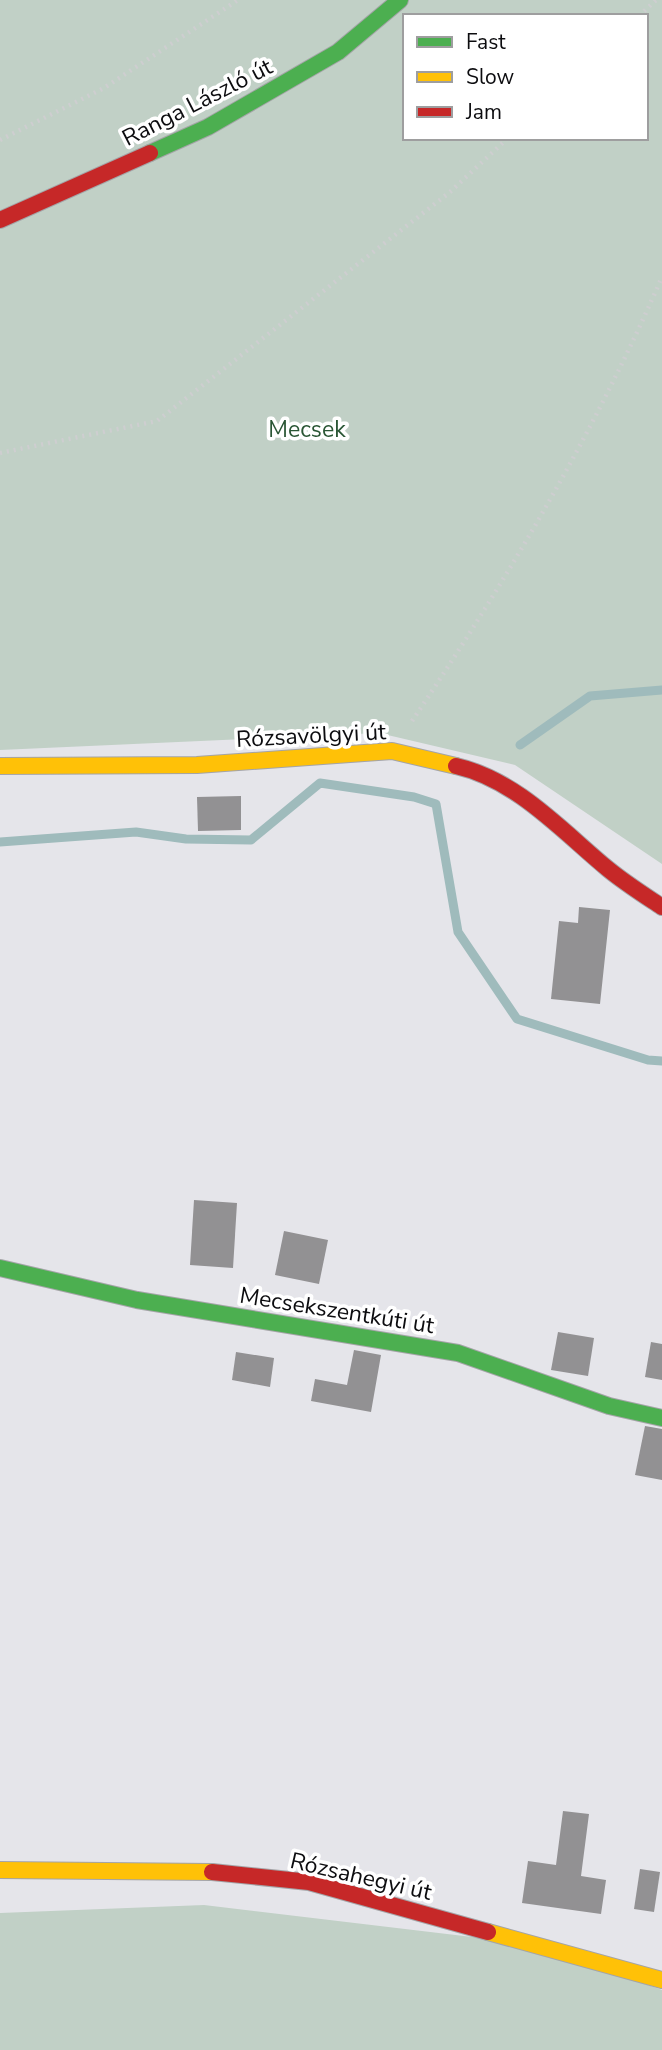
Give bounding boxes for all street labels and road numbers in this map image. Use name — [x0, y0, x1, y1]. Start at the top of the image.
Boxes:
street label: Ranga László út — [117, 51, 279, 154]
street label: Rózsavölgyi út — [235, 716, 388, 755]
street label: Mecsekszentkúti út — [237, 1280, 437, 1341]
street label: Rózsahegyi út — [287, 1845, 436, 1908]

